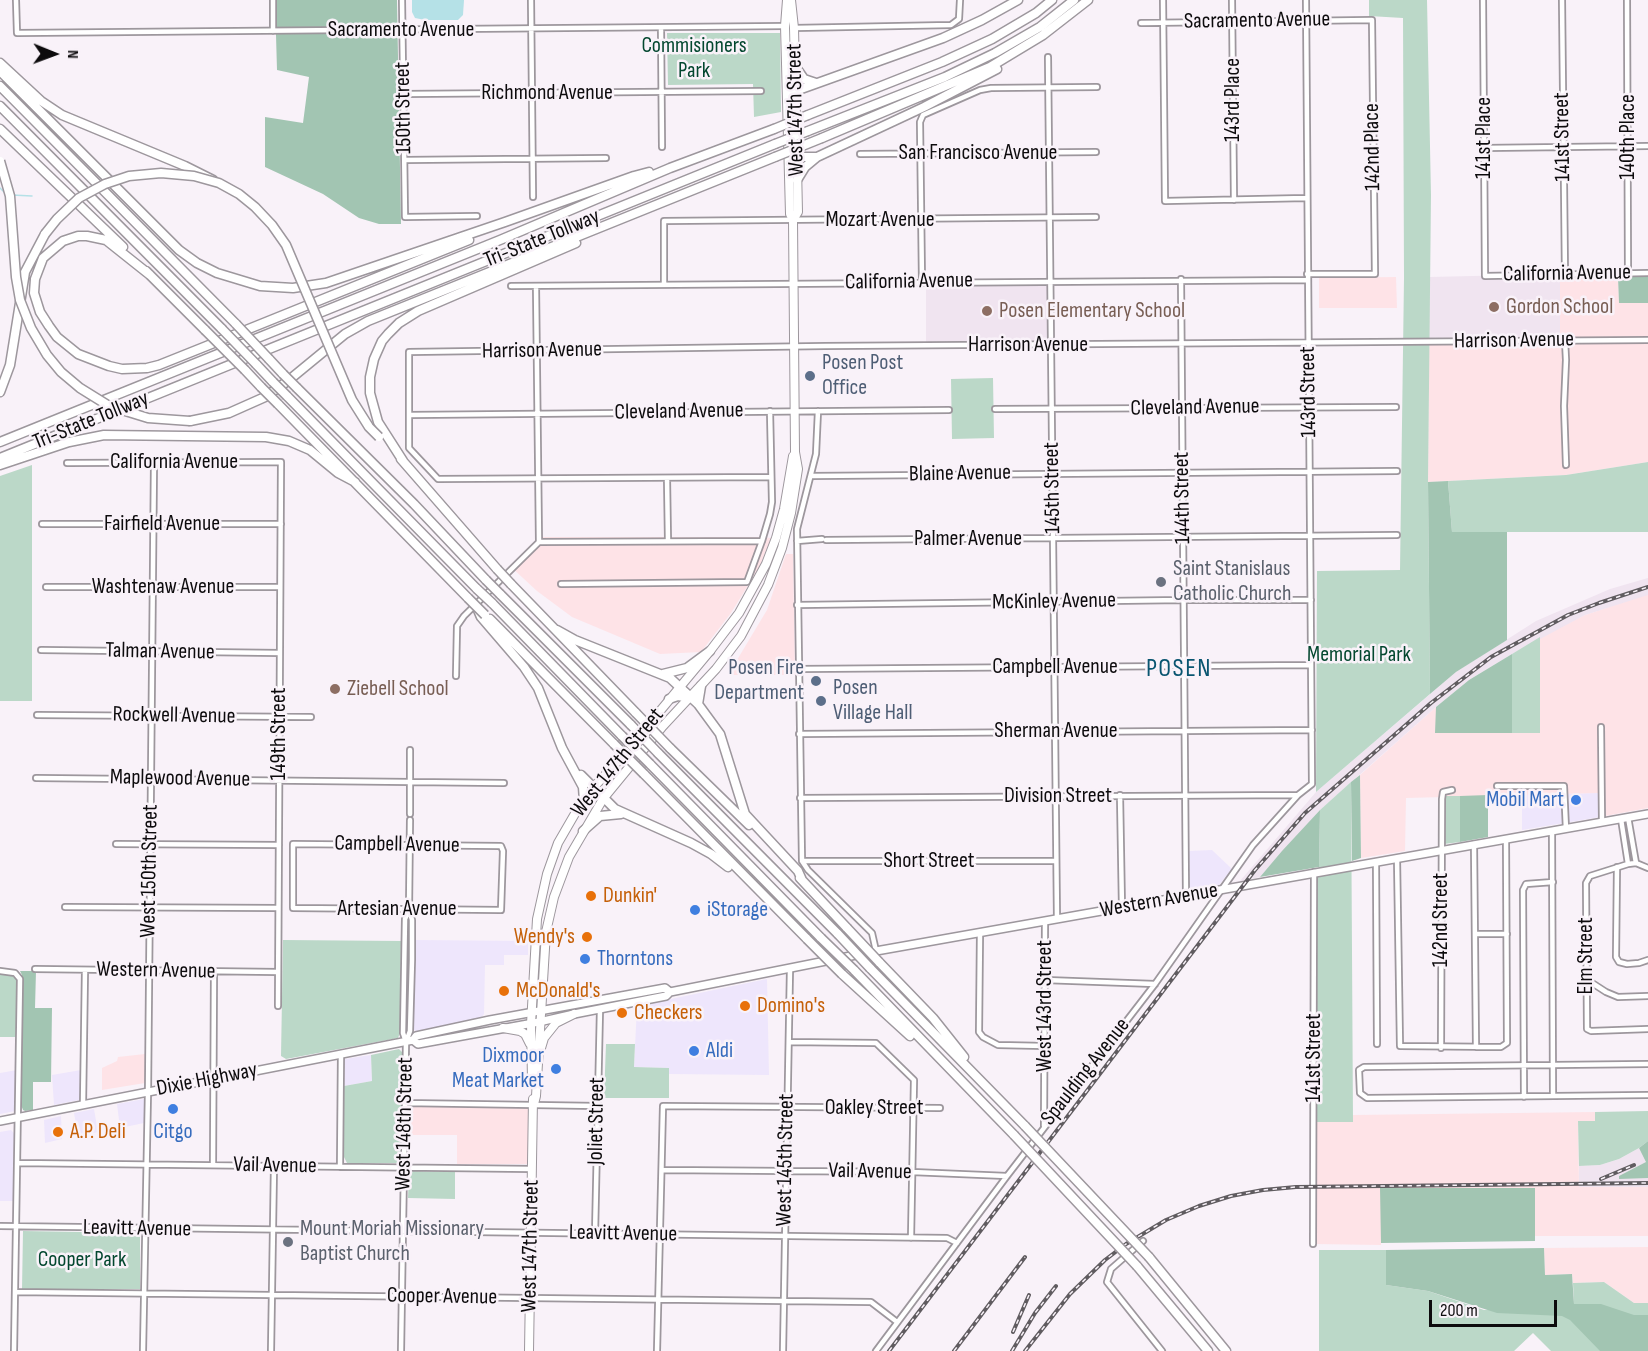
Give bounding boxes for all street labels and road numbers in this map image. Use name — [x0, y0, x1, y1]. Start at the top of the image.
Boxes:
street label: Sacramento Avenue — [1184, 7, 1330, 35]
street label: Sacramento Avenue — [328, 17, 474, 43]
street label: West 147th Street — [782, 43, 810, 177]
street label: 143rd Place — [1220, 58, 1246, 142]
street label: 150th Street — [390, 62, 418, 154]
street label: Richmond Avenue — [481, 80, 613, 106]
street label: 141st Street — [1549, 92, 1577, 182]
street label: 140th Place — [1615, 94, 1641, 180]
street label: 141st Place — [1471, 97, 1497, 179]
street label: 142nd Place — [1359, 103, 1387, 191]
street label: San Francisco Avenue — [899, 140, 1057, 166]
street label: Tri-State Tollway — [480, 204, 604, 274]
street label: Mozart Avenue — [826, 207, 934, 233]
street label: California Avenue — [1503, 260, 1631, 288]
street label: California Avenue — [845, 268, 973, 296]
street label: Harrison Avenue — [1454, 327, 1574, 355]
street label: Harrison Avenue — [968, 332, 1088, 358]
street label: Harrison Avenue — [482, 337, 602, 365]
street label: 143rd Street — [1295, 346, 1323, 438]
street label: Tri-State Tollway — [29, 386, 153, 456]
street label: Cleveland Avenue — [1130, 394, 1260, 422]
street label: Cleveland Avenue — [614, 398, 744, 426]
street label: 145th Street — [1039, 442, 1067, 534]
street label: California Avenue — [110, 449, 238, 475]
street label: 144th Street — [1169, 452, 1197, 544]
street label: Blaine Avenue — [909, 460, 1011, 488]
street label: Fairfield Avenue — [104, 511, 220, 537]
street label: Palmer Avenue — [914, 526, 1022, 552]
street label: Washtenaw Avenue — [92, 574, 234, 600]
street label: McKinley Avenue — [992, 588, 1116, 616]
street label: Talman Avenue — [105, 638, 215, 666]
street label: Campbell Avenue — [992, 654, 1118, 680]
street label: 149th Street — [266, 688, 292, 780]
street label: Rockwell Avenue — [112, 702, 236, 730]
street label: West 147th Street — [566, 703, 670, 823]
street label: Sherman Avenue — [994, 718, 1118, 744]
street label: Maplewood Avenue — [110, 765, 250, 793]
street label: Division Street — [1004, 783, 1112, 809]
street label: West 150th Street — [136, 804, 164, 938]
street label: Campbell Avenue — [334, 831, 460, 859]
street label: Short Street — [883, 848, 975, 874]
street label: 142nd Street — [1428, 873, 1454, 967]
street label: Western Avenue — [1098, 878, 1220, 924]
street label: Artesian Avenue — [338, 896, 456, 922]
street label: Elm Street — [1573, 917, 1599, 995]
street label: West 143rd Street — [1032, 940, 1058, 1072]
street label: Western Avenue — [96, 957, 216, 985]
street label: Spaulding Avenue — [1036, 1013, 1136, 1131]
street label: 141st Street — [1301, 1013, 1327, 1103]
street label: Dixie Highway — [154, 1057, 260, 1103]
street label: West 148th Street — [391, 1057, 419, 1191]
street label: Joliet Street — [583, 1077, 611, 1165]
street label: West 145th Street — [772, 1093, 800, 1227]
street label: Oakley Street — [825, 1095, 923, 1121]
street label: Vail Avenue — [233, 1152, 317, 1180]
street label: Vail Avenue — [828, 1158, 912, 1186]
street label: West 147th Street — [517, 1179, 545, 1313]
street label: Leavitt Avenue — [83, 1215, 191, 1243]
street label: Leavitt Avenue — [569, 1220, 677, 1248]
street label: Cooper Avenue — [387, 1283, 497, 1311]

